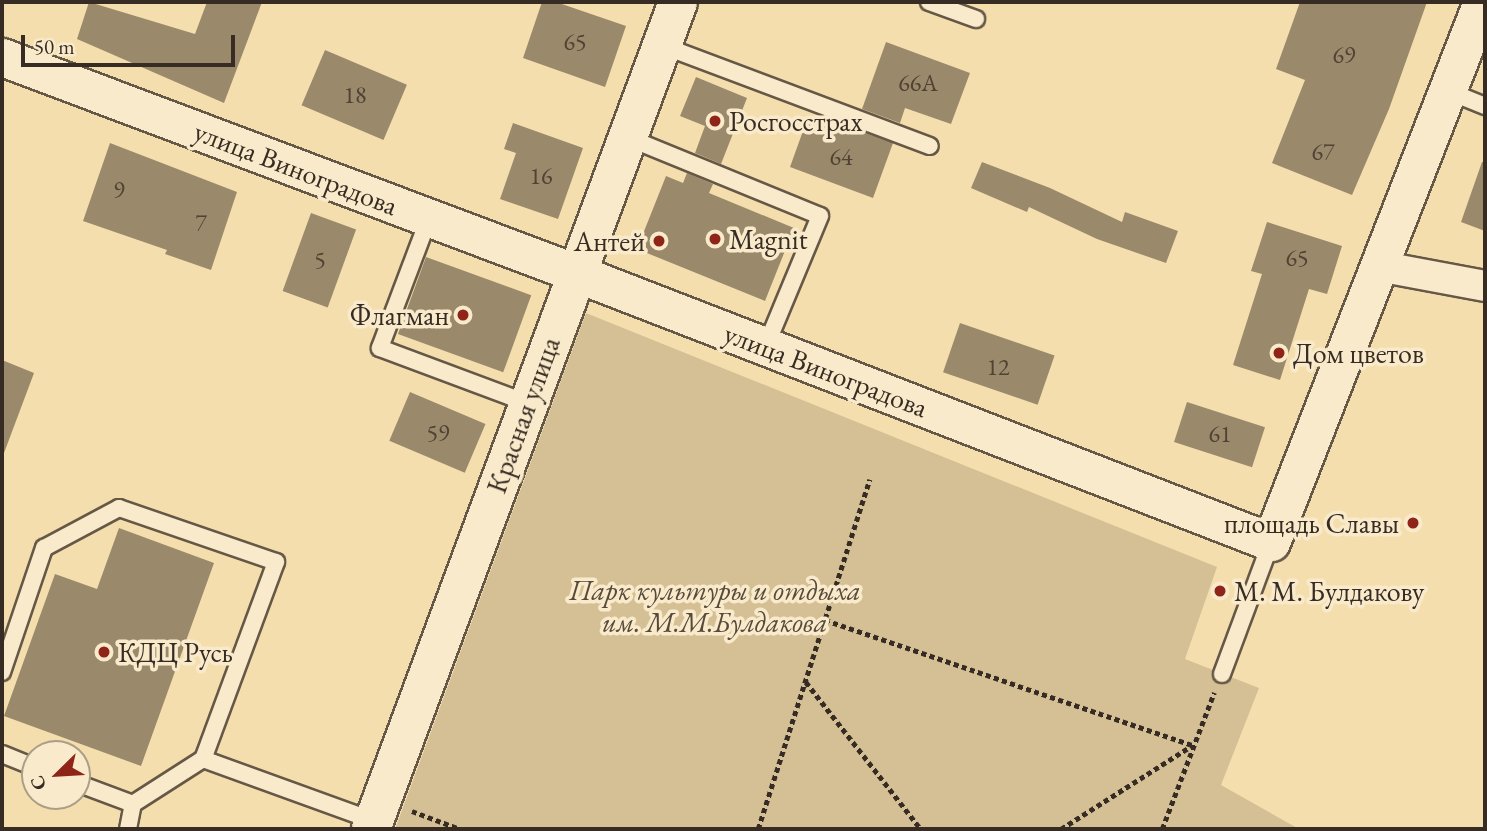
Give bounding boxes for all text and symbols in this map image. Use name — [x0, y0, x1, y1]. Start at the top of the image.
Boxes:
scale bar — [24, 21, 238, 65]
house number: 65 — [563, 28, 587, 56]
text: 50 m — [34, 33, 75, 60]
house number: 69 — [1332, 41, 1356, 69]
house number: 66А — [898, 69, 938, 97]
house number: 18 — [343, 81, 367, 109]
place label: Росгосстрах — [729, 104, 863, 138]
marker: Росгосстрах — [707, 113, 723, 129]
street label: улица Виноградова — [189, 114, 403, 222]
house number: 67 — [1311, 138, 1335, 166]
house number: 64 — [829, 143, 853, 171]
house number: 16 — [529, 162, 553, 190]
house number: 9 — [113, 176, 125, 204]
house number: 7 — [195, 209, 207, 237]
place label: Magnit — [729, 222, 807, 256]
place label: Антей — [574, 224, 645, 258]
marker: Magnit — [707, 231, 723, 247]
marker: Антей — [651, 233, 667, 249]
house number: 65 — [1285, 244, 1309, 272]
house number: 5 — [314, 246, 326, 274]
place label: Флагман — [350, 298, 449, 332]
marker: Флагман — [455, 307, 471, 323]
street label: улица Виноградова — [719, 316, 933, 424]
street label: Красная улица — [479, 332, 567, 498]
place label: Дом цветов — [1293, 336, 1424, 370]
marker: Дом цветов — [1271, 345, 1287, 361]
house number: 12 — [986, 353, 1010, 381]
house number: 59 — [426, 419, 450, 447]
house number: 61 — [1208, 420, 1232, 448]
place label: площадь Славы — [1224, 506, 1399, 540]
marker: площадь Славы — [1405, 515, 1421, 531]
park label: Парк культуры и отдыха им. М.М.Булдакова — [569, 573, 861, 639]
place label: М. М. Булдакову — [1234, 574, 1424, 608]
marker: М. М. Булдакову — [1212, 583, 1228, 599]
place label: КДЦ Русь — [118, 635, 233, 669]
marker: КДЦ Русь — [96, 644, 112, 660]
north arrow — [21, 740, 91, 810]
text: С — [24, 772, 52, 794]

